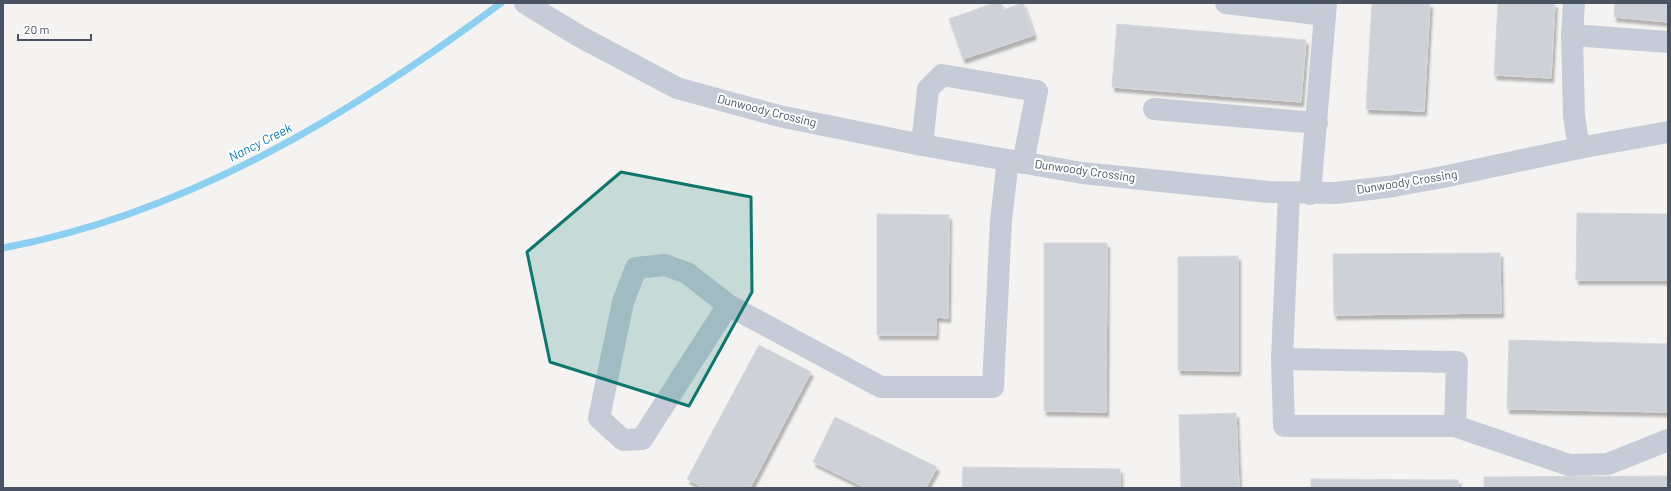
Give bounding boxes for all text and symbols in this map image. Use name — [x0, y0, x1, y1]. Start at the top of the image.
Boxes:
scale bar — [18, 16, 91, 42]
text: 20 m — [24, 22, 50, 36]
street label: Dunwoody Crossing — [716, 91, 818, 129]
water label: Nancy Creek — [226, 119, 295, 165]
street label: Dunwoody Crossing — [1034, 156, 1136, 184]
street label: Dunwoody Crossing — [1356, 166, 1458, 196]

